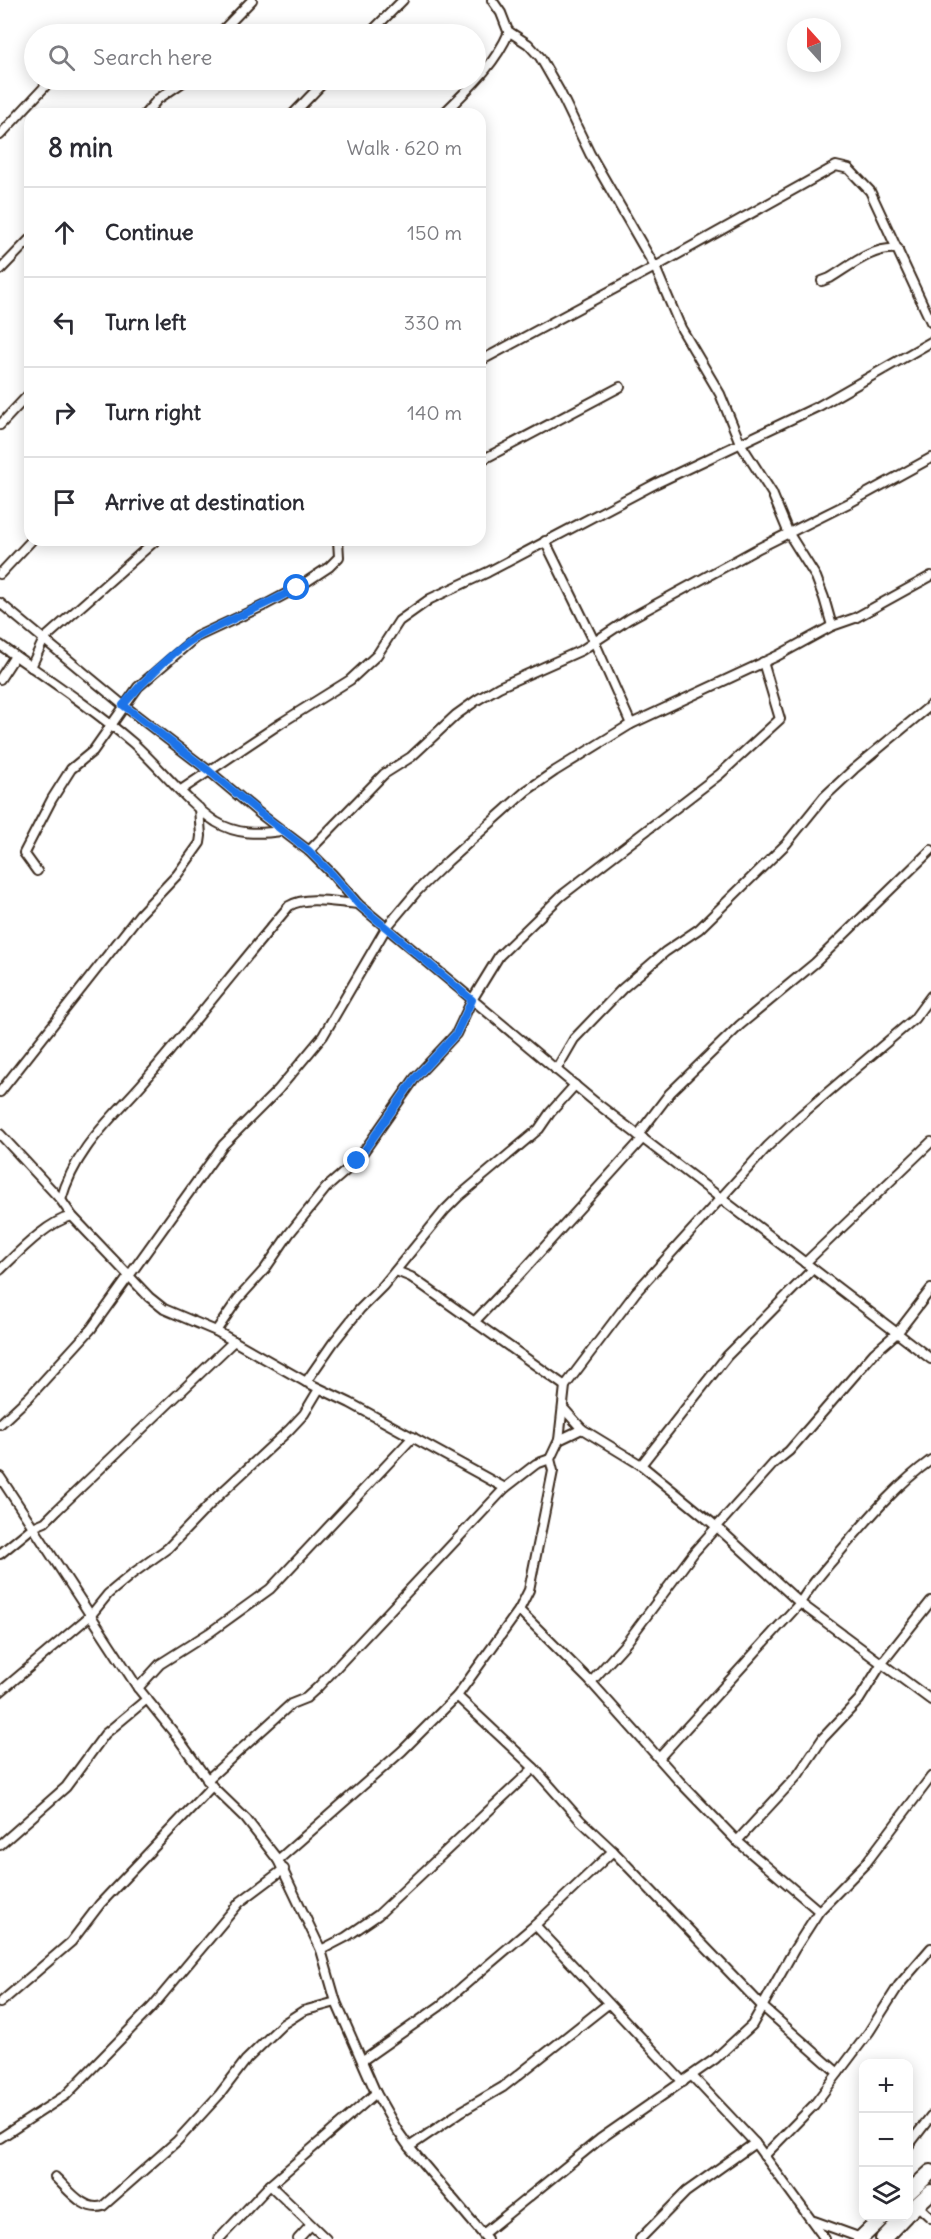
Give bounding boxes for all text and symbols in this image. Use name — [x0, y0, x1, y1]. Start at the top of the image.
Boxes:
north arrow — [787, 18, 841, 72]
search box — [24, 24, 486, 90]
icon: search — [45, 41, 78, 74]
text: Search here — [93, 43, 212, 71]
text: 8 min — [48, 131, 113, 164]
text: Walk · 620 m — [346, 135, 462, 160]
icon: ahead — [48, 216, 81, 249]
text: Continue — [105, 218, 194, 246]
text: 150 m — [407, 220, 462, 245]
icon: left — [48, 306, 81, 339]
text: Turn left — [105, 308, 186, 336]
text: 330 m — [404, 310, 462, 335]
icon: right — [48, 396, 81, 429]
text: Turn right — [105, 398, 201, 426]
text: 140 m — [407, 400, 462, 425]
icon: arrive — [48, 486, 81, 519]
text: Arrive at destination — [105, 488, 305, 516]
route start — [283, 574, 309, 600]
route end — [343, 1147, 369, 1173]
map controls — [859, 2059, 913, 2221]
button: + — [859, 2059, 913, 2113]
button: − — [859, 2113, 913, 2167]
button: layers — [859, 2167, 913, 2221]

